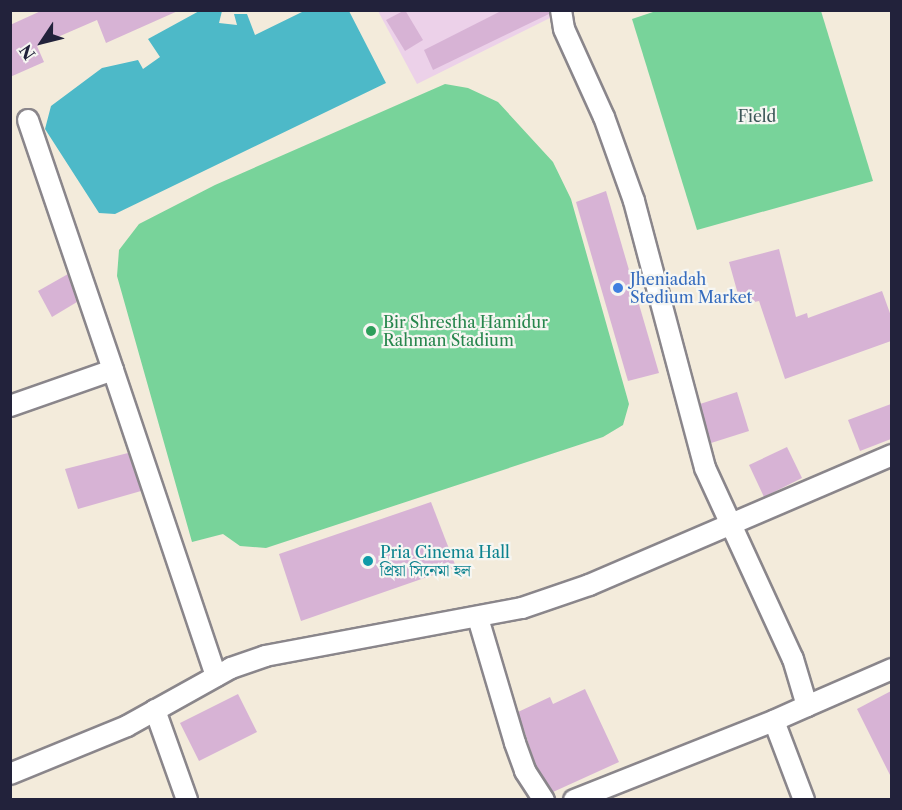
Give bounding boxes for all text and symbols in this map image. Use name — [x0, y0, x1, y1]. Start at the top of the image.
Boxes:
north arrow — [12, 12, 72, 72]
text: N — [15, 41, 39, 64]
park label: Field — [738, 106, 776, 126]
place label: Jheniadah Stedium Market — [630, 269, 752, 307]
marker: Jheniadah Stedium Market — [611, 281, 625, 295]
place label: Bir Shrestha Hamidur Rahman Stadium — [383, 312, 548, 350]
marker: Bir Shrestha Hamidur Rahman Stadium — [364, 324, 378, 338]
place label: Pria Cinema Hall প্রিয়া সিনেমা হল — [380, 542, 510, 580]
marker: Pria Cinema Hall প্রিয়া সিনেমা হল — [361, 554, 375, 568]

